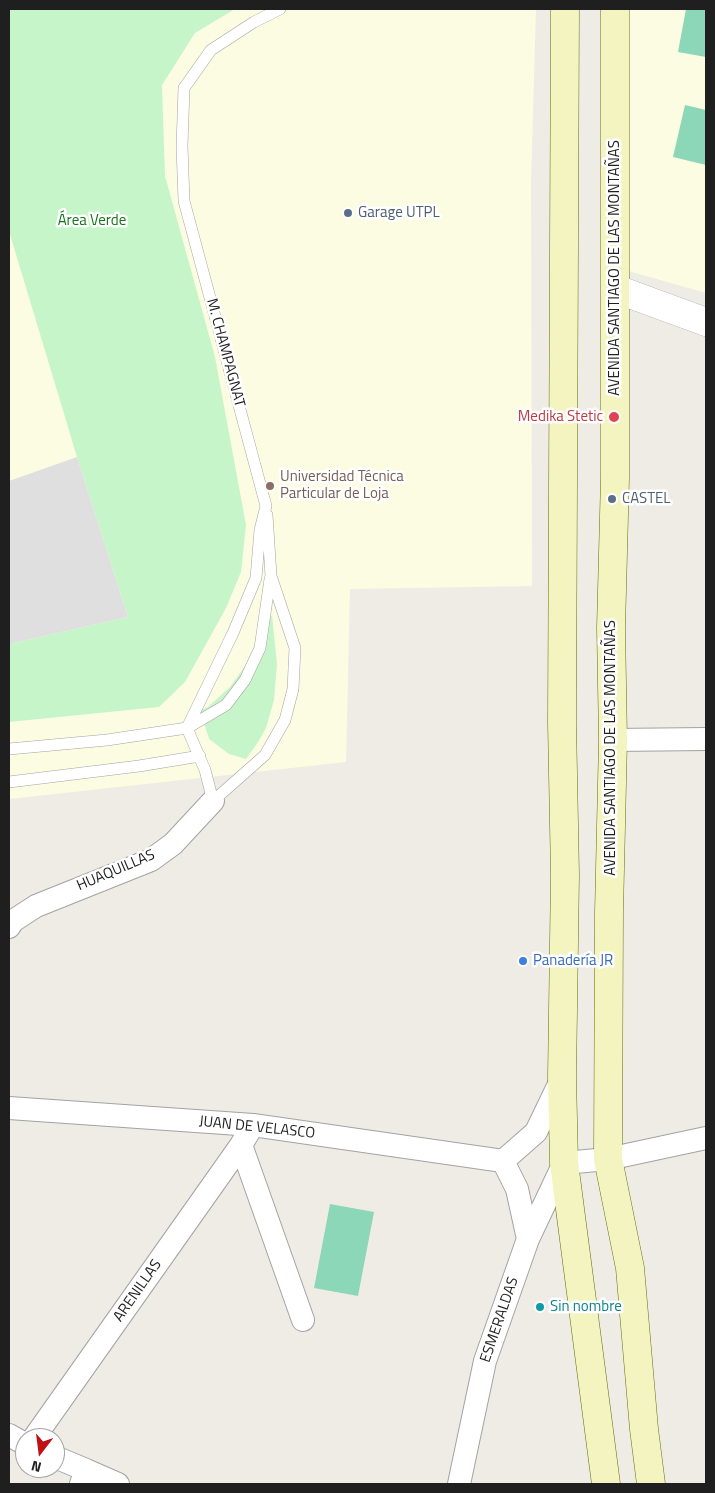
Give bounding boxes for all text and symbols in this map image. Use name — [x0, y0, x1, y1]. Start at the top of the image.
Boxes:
street label: AVENIDA SANTIAGO DE LAS MONTAÑAS — [606, 140, 624, 396]
place label: Garage UTPL — [358, 204, 440, 222]
marker: Garage UTPL — [342, 207, 354, 219]
park label: Área Verde — [58, 212, 126, 230]
street label: M. CHAMPAGNAT — [202, 297, 248, 409]
place label: Medika Stetic — [518, 408, 603, 426]
marker: Medika Stetic — [607, 410, 621, 424]
place label: Universidad Técnica Particular de Loja — [280, 468, 404, 503]
marker: Universidad Técnica Particular de Loja — [264, 480, 276, 492]
place label: CASTEL — [622, 490, 670, 508]
marker: CASTEL — [606, 493, 618, 505]
street label: AVENIDA SANTIAGO DE LAS MONTAÑAS — [602, 620, 620, 876]
street label: HUAQUILLAS — [74, 846, 158, 896]
place label: Panadería JR — [533, 952, 613, 970]
marker: Panadería JR — [517, 955, 529, 967]
street label: JUAN DE VELASCO — [198, 1113, 316, 1143]
street label: ARENILLAS — [110, 1256, 166, 1326]
street label: ESMERALDAS — [477, 1275, 523, 1365]
place label: Sin nombre — [550, 1298, 622, 1316]
marker: Sin nombre — [534, 1301, 546, 1313]
north arrow — [15, 1428, 65, 1478]
text: N — [29, 1456, 44, 1478]

